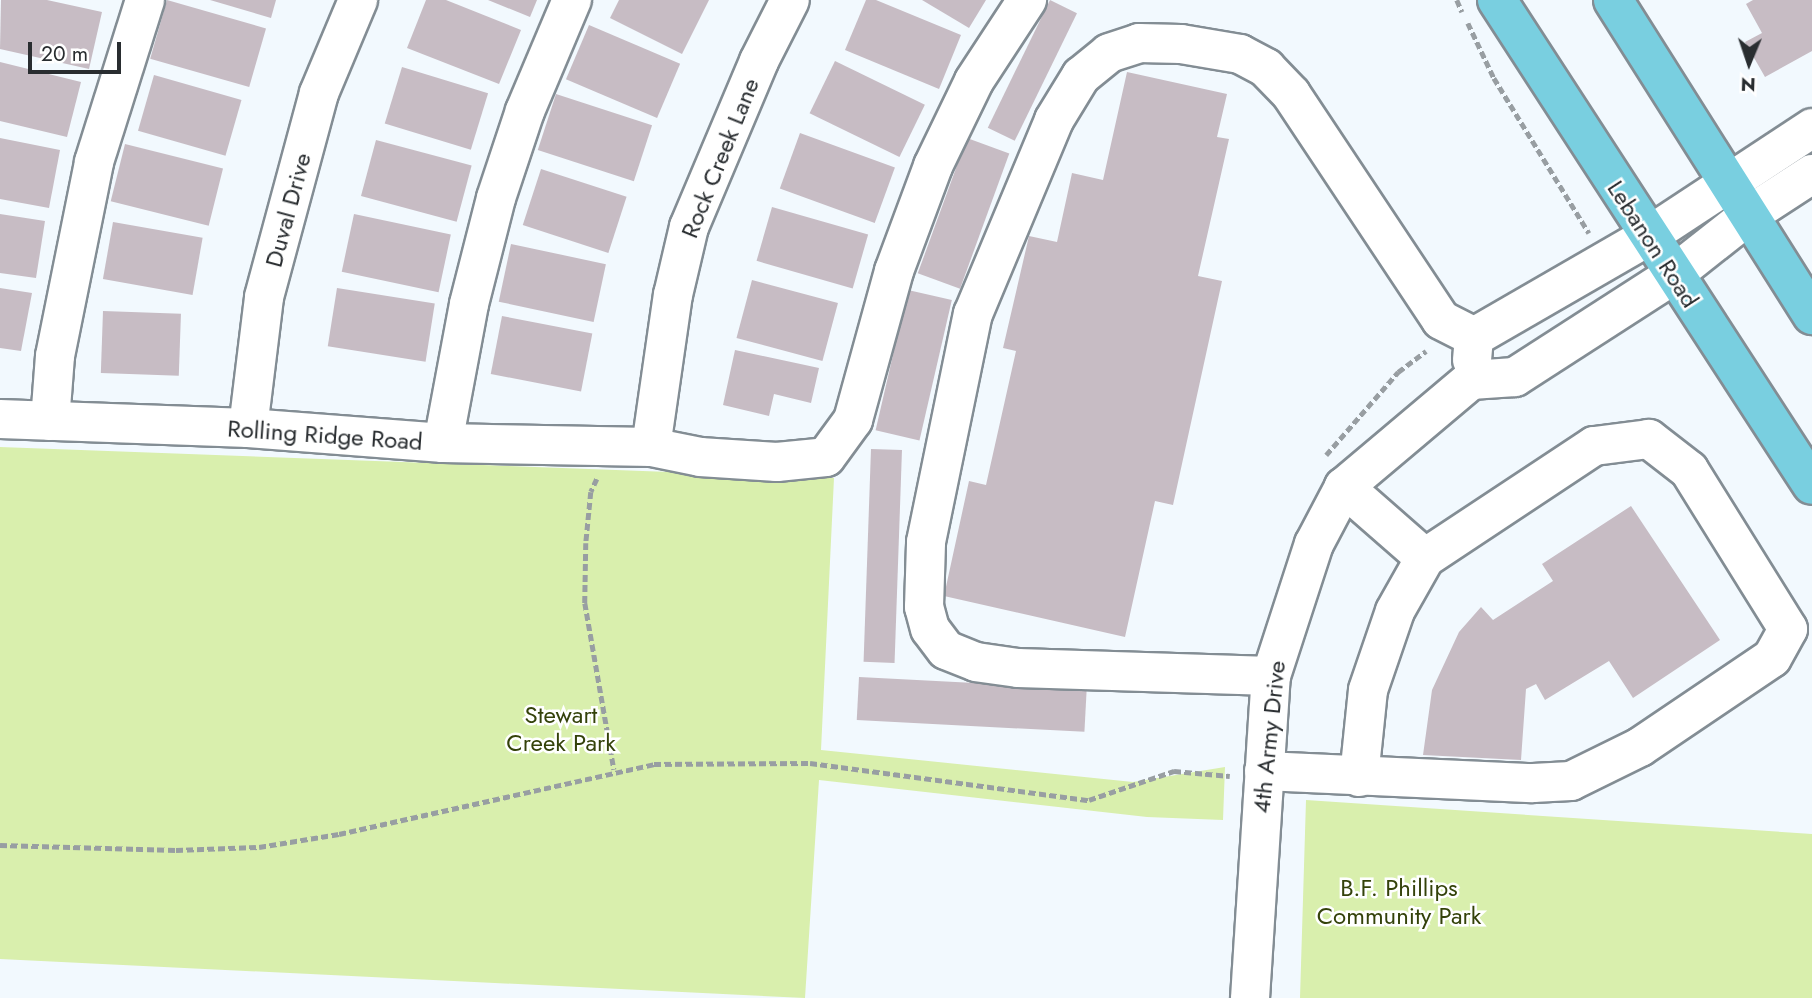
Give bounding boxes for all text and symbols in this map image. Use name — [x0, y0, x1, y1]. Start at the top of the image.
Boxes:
scale bar — [32, 28, 124, 72]
north arrow — [1714, 28, 1784, 98]
text: 20 m — [41, 39, 88, 69]
text: N — [1740, 71, 1756, 98]
street label: Rock Creek Lane — [675, 74, 765, 242]
street label: Duval Drive — [259, 150, 317, 270]
street label: Lebanon Road — [1601, 175, 1705, 313]
street label: Rolling Ridge Road — [226, 414, 424, 456]
street label: 4th Army Drive — [1247, 659, 1291, 815]
park label: Stewart Creek Park — [506, 701, 616, 757]
park label: B.F. Phillips Community Park — [1317, 874, 1481, 930]

